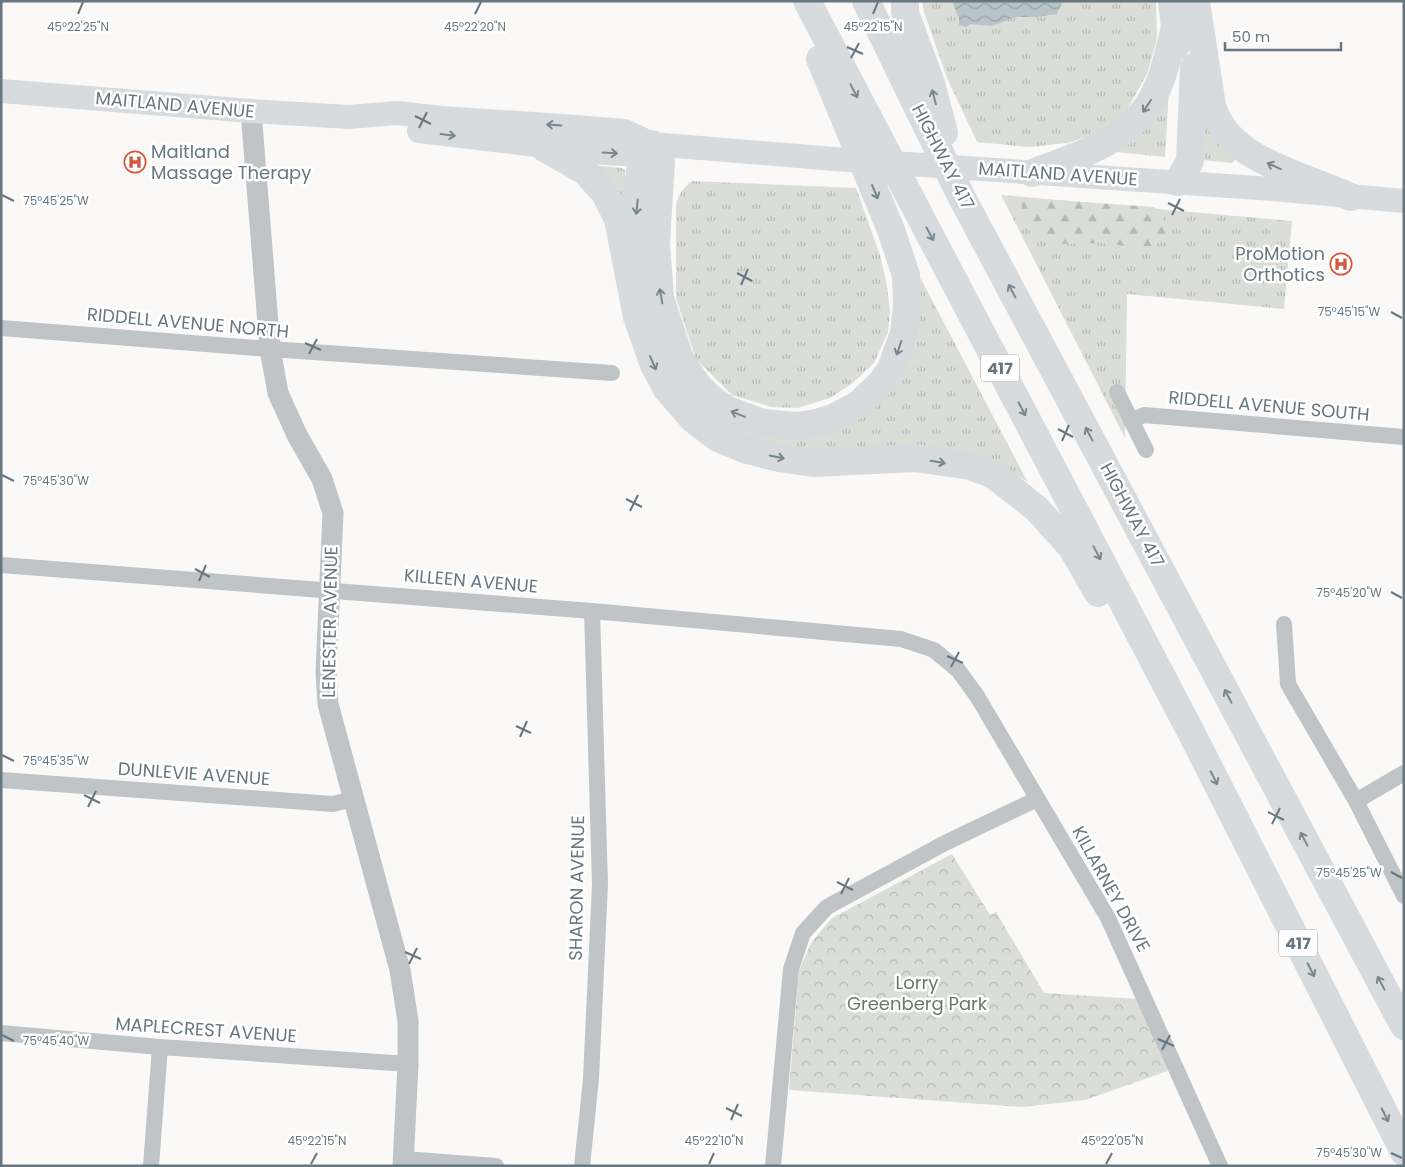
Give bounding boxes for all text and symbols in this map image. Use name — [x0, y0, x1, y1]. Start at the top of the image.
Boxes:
text: 45°22'25"N — [47, 18, 109, 35]
text: 45°22'20"N — [444, 18, 506, 35]
text: 45°22'15"N — [843, 18, 903, 35]
scale bar — [1225, 20, 1341, 52]
text: 50 m — [1232, 26, 1270, 47]
one-way arrow — [849, 83, 859, 98]
street label: MAITLAND AVENUE — [95, 85, 256, 124]
one-way arrow — [929, 89, 938, 105]
one-way arrow — [1142, 98, 1152, 112]
street label: HIGHWAY 417 — [906, 100, 981, 214]
one-way arrow — [547, 121, 563, 130]
one-way arrow — [440, 130, 456, 140]
place label: Maitland Massage Therapy — [151, 139, 311, 185]
one-way arrow — [602, 148, 618, 158]
hospital icon: Maitland Massage Therapy — [123, 150, 147, 174]
street label: MAITLAND AVENUE — [978, 155, 1138, 192]
one-way arrow — [1267, 160, 1282, 170]
one-way arrow — [871, 184, 881, 199]
text: 75°45'25"W — [23, 192, 89, 209]
one-way arrow — [632, 198, 642, 214]
one-way arrow — [925, 227, 935, 242]
place label: ProMotion Orthotics — [1235, 241, 1325, 287]
hospital icon: ProMotion Orthotics — [1329, 252, 1353, 276]
one-way arrow — [1007, 283, 1017, 298]
one-way arrow — [655, 288, 665, 304]
street label: RIDDELL AVENUE NORTH — [86, 301, 290, 344]
text: 75°45'15"W — [1318, 303, 1381, 320]
one-way arrow — [893, 340, 903, 356]
road number: 417 — [981, 354, 1019, 382]
one-way arrow — [649, 355, 659, 370]
street label: RIDDELL AVENUE SOUTH — [1167, 384, 1371, 427]
one-way arrow — [1017, 402, 1027, 416]
one-way arrow — [731, 409, 746, 418]
one-way arrow — [1084, 427, 1093, 442]
one-way arrow — [768, 453, 784, 462]
one-way arrow — [930, 457, 946, 467]
street label: HIGHWAY 417 — [1094, 458, 1171, 572]
text: 75°45'30"W — [23, 472, 89, 489]
one-way arrow — [1093, 545, 1102, 560]
street label: LENESTER AVENUE — [316, 546, 343, 698]
street label: KILLEEN AVENUE — [403, 562, 539, 599]
text: 75°45'20"W — [1316, 584, 1382, 601]
one-way arrow — [1223, 689, 1232, 704]
text: 75°45'35"W — [23, 752, 89, 769]
street label: DUNLEVIE AVENUE — [117, 756, 271, 791]
one-way arrow — [1210, 770, 1219, 785]
street label: SHARON AVENUE — [563, 815, 590, 961]
street label: KILLARNEY DRIVE — [1066, 821, 1156, 956]
one-way arrow — [1299, 833, 1309, 847]
text: 75°45'25"W — [1316, 864, 1382, 881]
road number: 417 — [1279, 930, 1317, 956]
one-way arrow — [1306, 962, 1316, 977]
park label: Lorry Greenberg Park — [847, 970, 988, 1016]
one-way arrow — [1376, 976, 1385, 991]
street label: MAPLECREST AVENUE — [114, 1011, 298, 1048]
text: 75°45'40"W — [23, 1032, 89, 1049]
one-way arrow — [1380, 1107, 1390, 1122]
text: 45°22'15"N — [287, 1132, 347, 1149]
text: 45°22'10"N — [684, 1132, 744, 1149]
text: 45°22'05"N — [1081, 1132, 1143, 1149]
text: 75°45'30"W — [1316, 1144, 1382, 1161]

